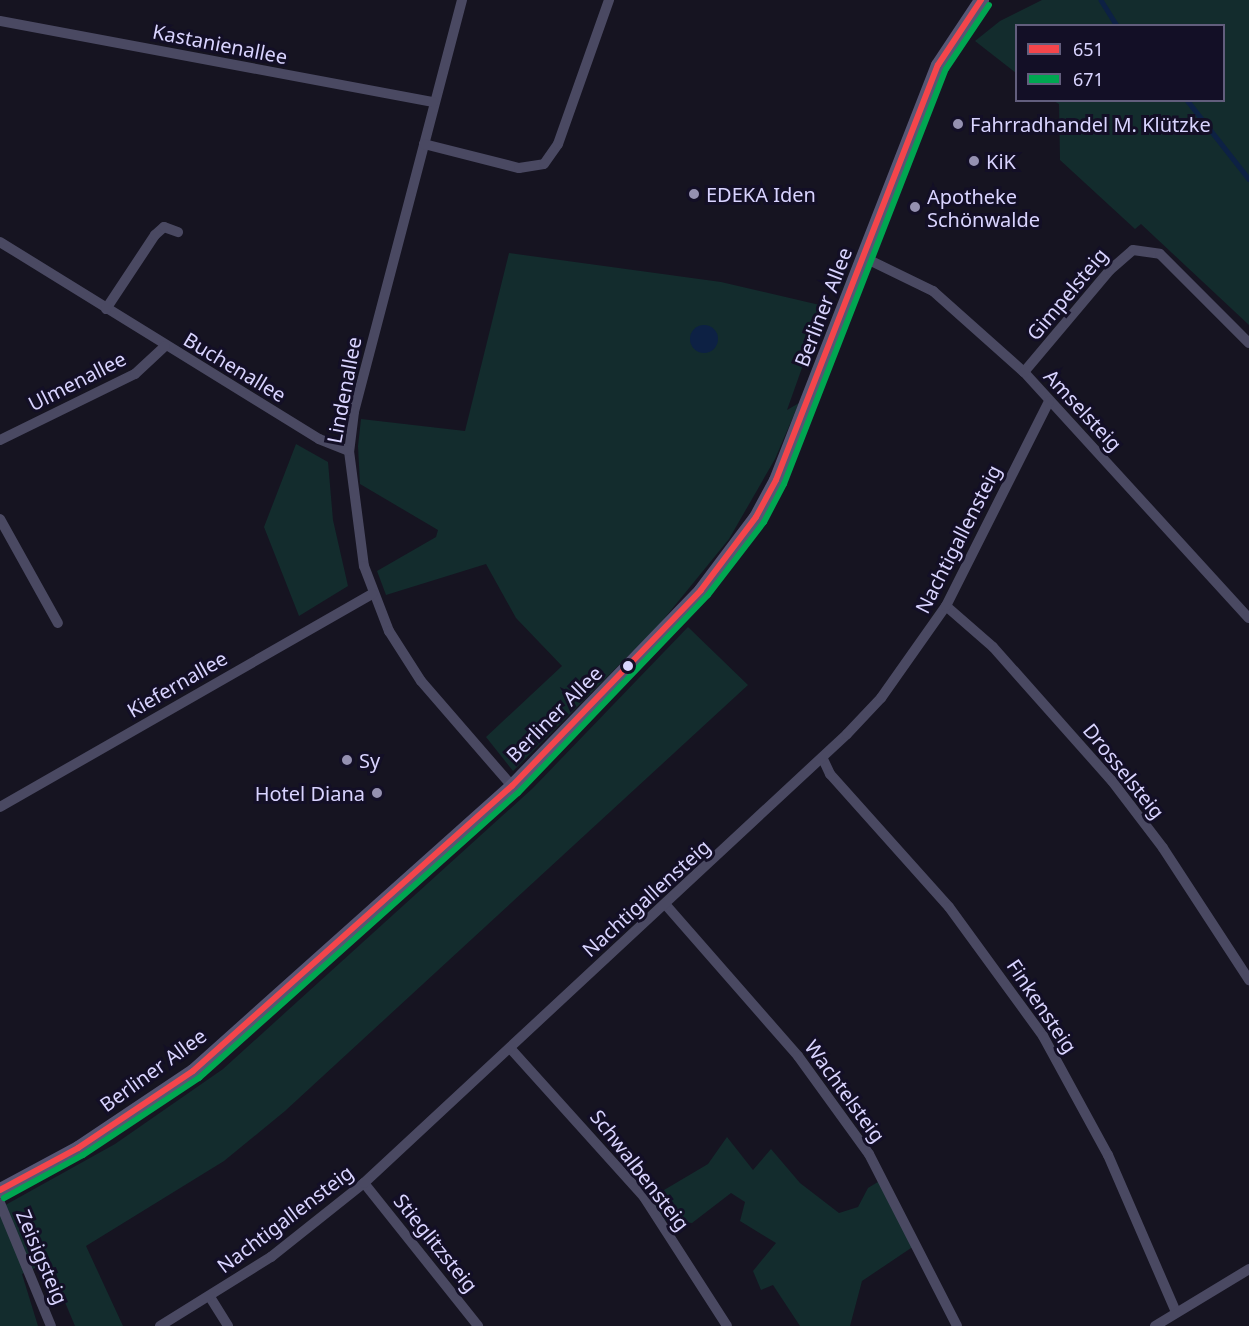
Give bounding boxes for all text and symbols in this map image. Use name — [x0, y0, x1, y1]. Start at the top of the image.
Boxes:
street label: Kastanienallee — [151, 19, 289, 69]
legend — [1015, 24, 1225, 102]
text: 651 — [1073, 37, 1104, 61]
text: 671 — [1073, 67, 1104, 91]
place label: Fahrradhandel M. Klützke — [970, 112, 1211, 136]
marker: Fahrradhandel M. Klützke — [951, 117, 965, 131]
place label: KiK — [986, 149, 1016, 173]
marker: KiK — [967, 154, 981, 168]
place label: EDEKA Iden — [706, 182, 816, 206]
place label: Apotheke Schönwalde — [927, 184, 1040, 231]
marker: EDEKA Iden — [687, 187, 701, 201]
marker: Apotheke Schönwalde — [908, 200, 922, 214]
street label: Gimpelsteig — [1022, 243, 1112, 345]
street label: Berliner Allee — [789, 244, 857, 370]
street label: Buchenallee — [180, 327, 290, 407]
street label: Lindenallee — [322, 335, 366, 445]
street label: Ulmenallee — [24, 346, 130, 416]
street label: Amselsteig — [1039, 364, 1127, 456]
street label: Nachtigallensteig — [910, 461, 1006, 617]
street label: Kiefernallee — [123, 646, 231, 722]
unlabelled marker — [622, 660, 634, 672]
street label: Berliner Allee — [501, 661, 607, 767]
street label: Drosselsteig — [1078, 718, 1170, 824]
place label: Sy — [359, 748, 380, 772]
marker: Sy — [340, 753, 354, 767]
place label: Hotel Diana — [255, 781, 365, 805]
marker: Hotel Diana — [370, 786, 384, 800]
street label: Nachtigallensteig — [577, 834, 715, 962]
street label: Finkensteig — [1002, 955, 1082, 1057]
street label: Berliner Allee — [95, 1023, 211, 1117]
street label: Wachtelsteig — [800, 1035, 890, 1147]
street label: Schwalbensteig — [585, 1105, 695, 1235]
street label: Nachtigallensteig — [212, 1160, 358, 1278]
street label: Stieglitzsteig — [389, 1189, 483, 1297]
street label: Zeisigsteig — [11, 1206, 73, 1308]

